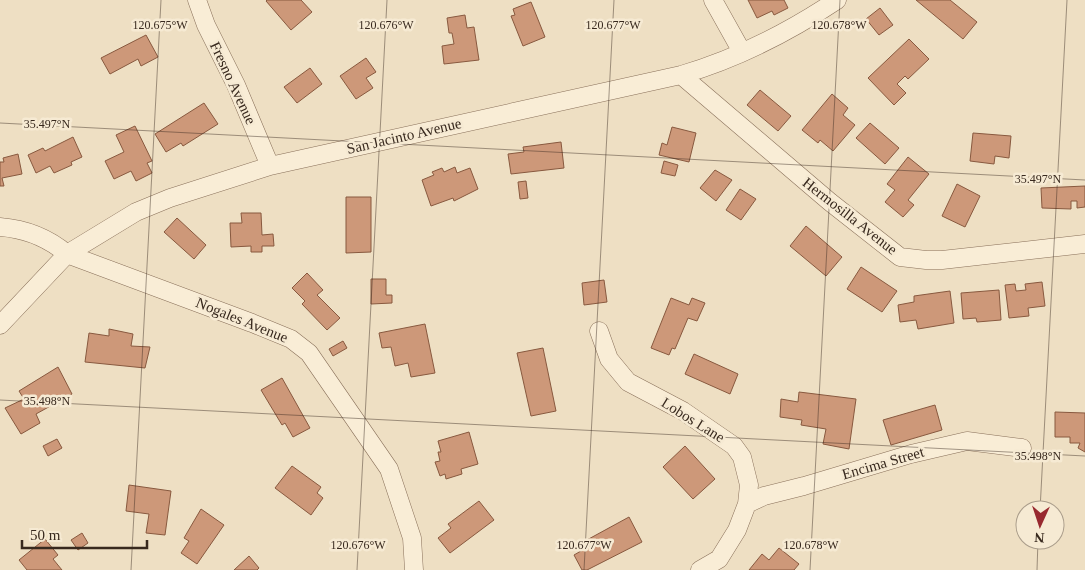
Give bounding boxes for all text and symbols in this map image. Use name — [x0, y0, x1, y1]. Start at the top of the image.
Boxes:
text: 120.675°W — [132, 18, 188, 32]
text: 120.676°W — [358, 18, 414, 32]
text: 120.677°W — [585, 18, 641, 32]
text: 120.678°W — [811, 18, 867, 32]
street label: Fresno Avenue — [207, 39, 259, 127]
street label: San Jacinto Avenue — [345, 115, 463, 157]
text: 35.497°N — [24, 117, 71, 131]
text: 35.497°N — [1015, 172, 1062, 186]
street label: Hermosilla Avenue — [800, 174, 901, 258]
street label: Nogales Avenue — [194, 294, 291, 346]
text: 35.498°N — [24, 394, 71, 408]
street label: Lobos Lane — [659, 394, 728, 446]
street label: Encima Street — [840, 443, 927, 482]
text: 35.498°N — [1015, 449, 1062, 463]
north arrow — [1015, 500, 1065, 550]
scale bar — [22, 518, 148, 550]
text: 50 m — [30, 527, 61, 543]
text: N — [1034, 530, 1045, 545]
text: 120.676°W — [330, 538, 386, 552]
text: 120.677°W — [556, 538, 612, 552]
text: 120.678°W — [783, 538, 839, 552]

